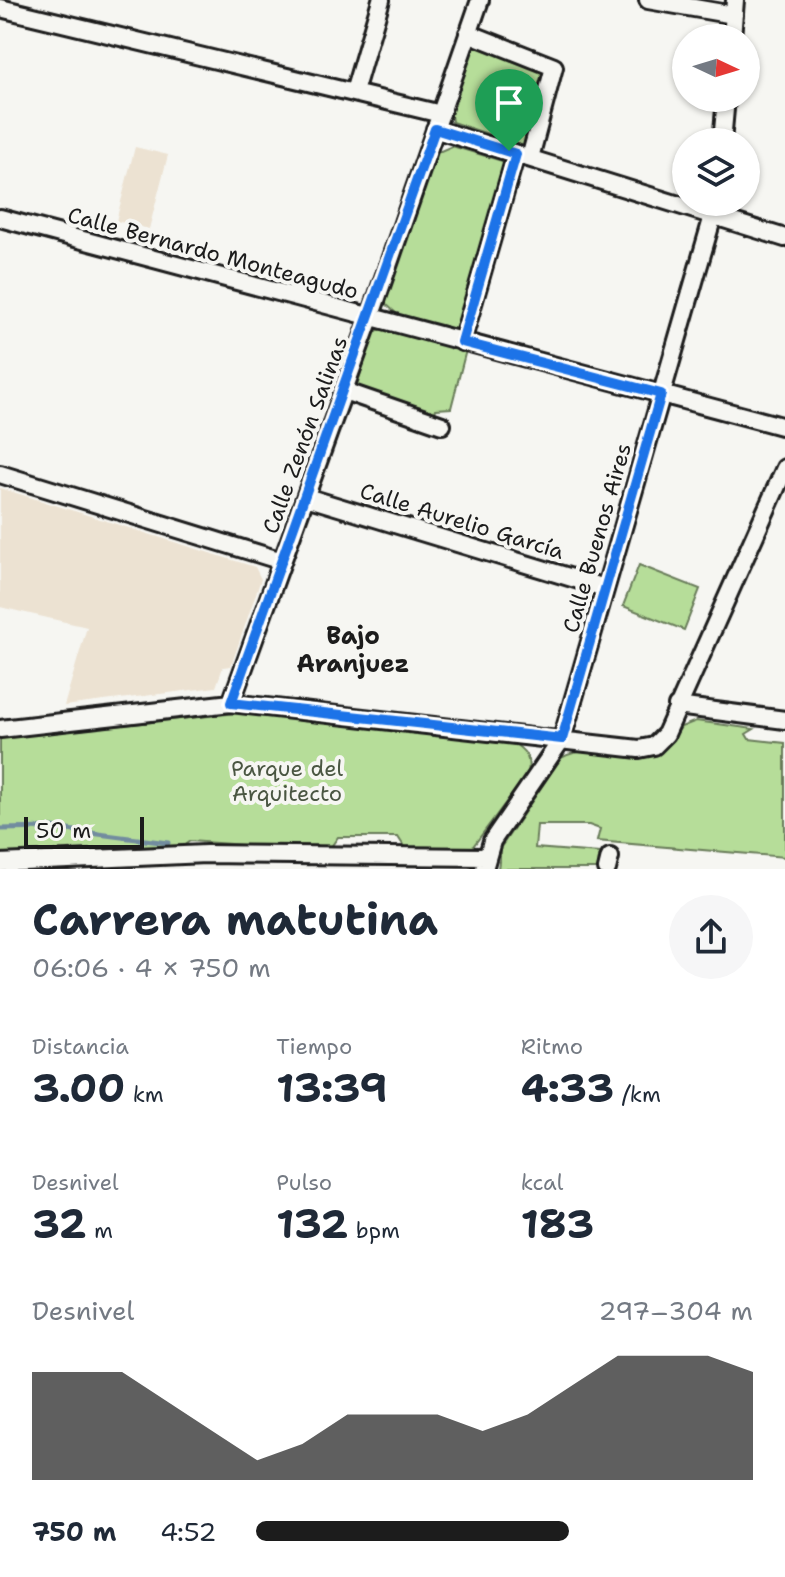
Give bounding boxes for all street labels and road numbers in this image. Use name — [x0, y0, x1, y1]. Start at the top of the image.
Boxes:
street label: Calle Bernardo Monteagudo — [64, 200, 362, 306]
street label: Calle Zenón Salinas — [256, 332, 354, 538]
street label: Calle Buenos Aires — [556, 440, 638, 636]
street label: Calle Aurelio García — [356, 476, 568, 566]

